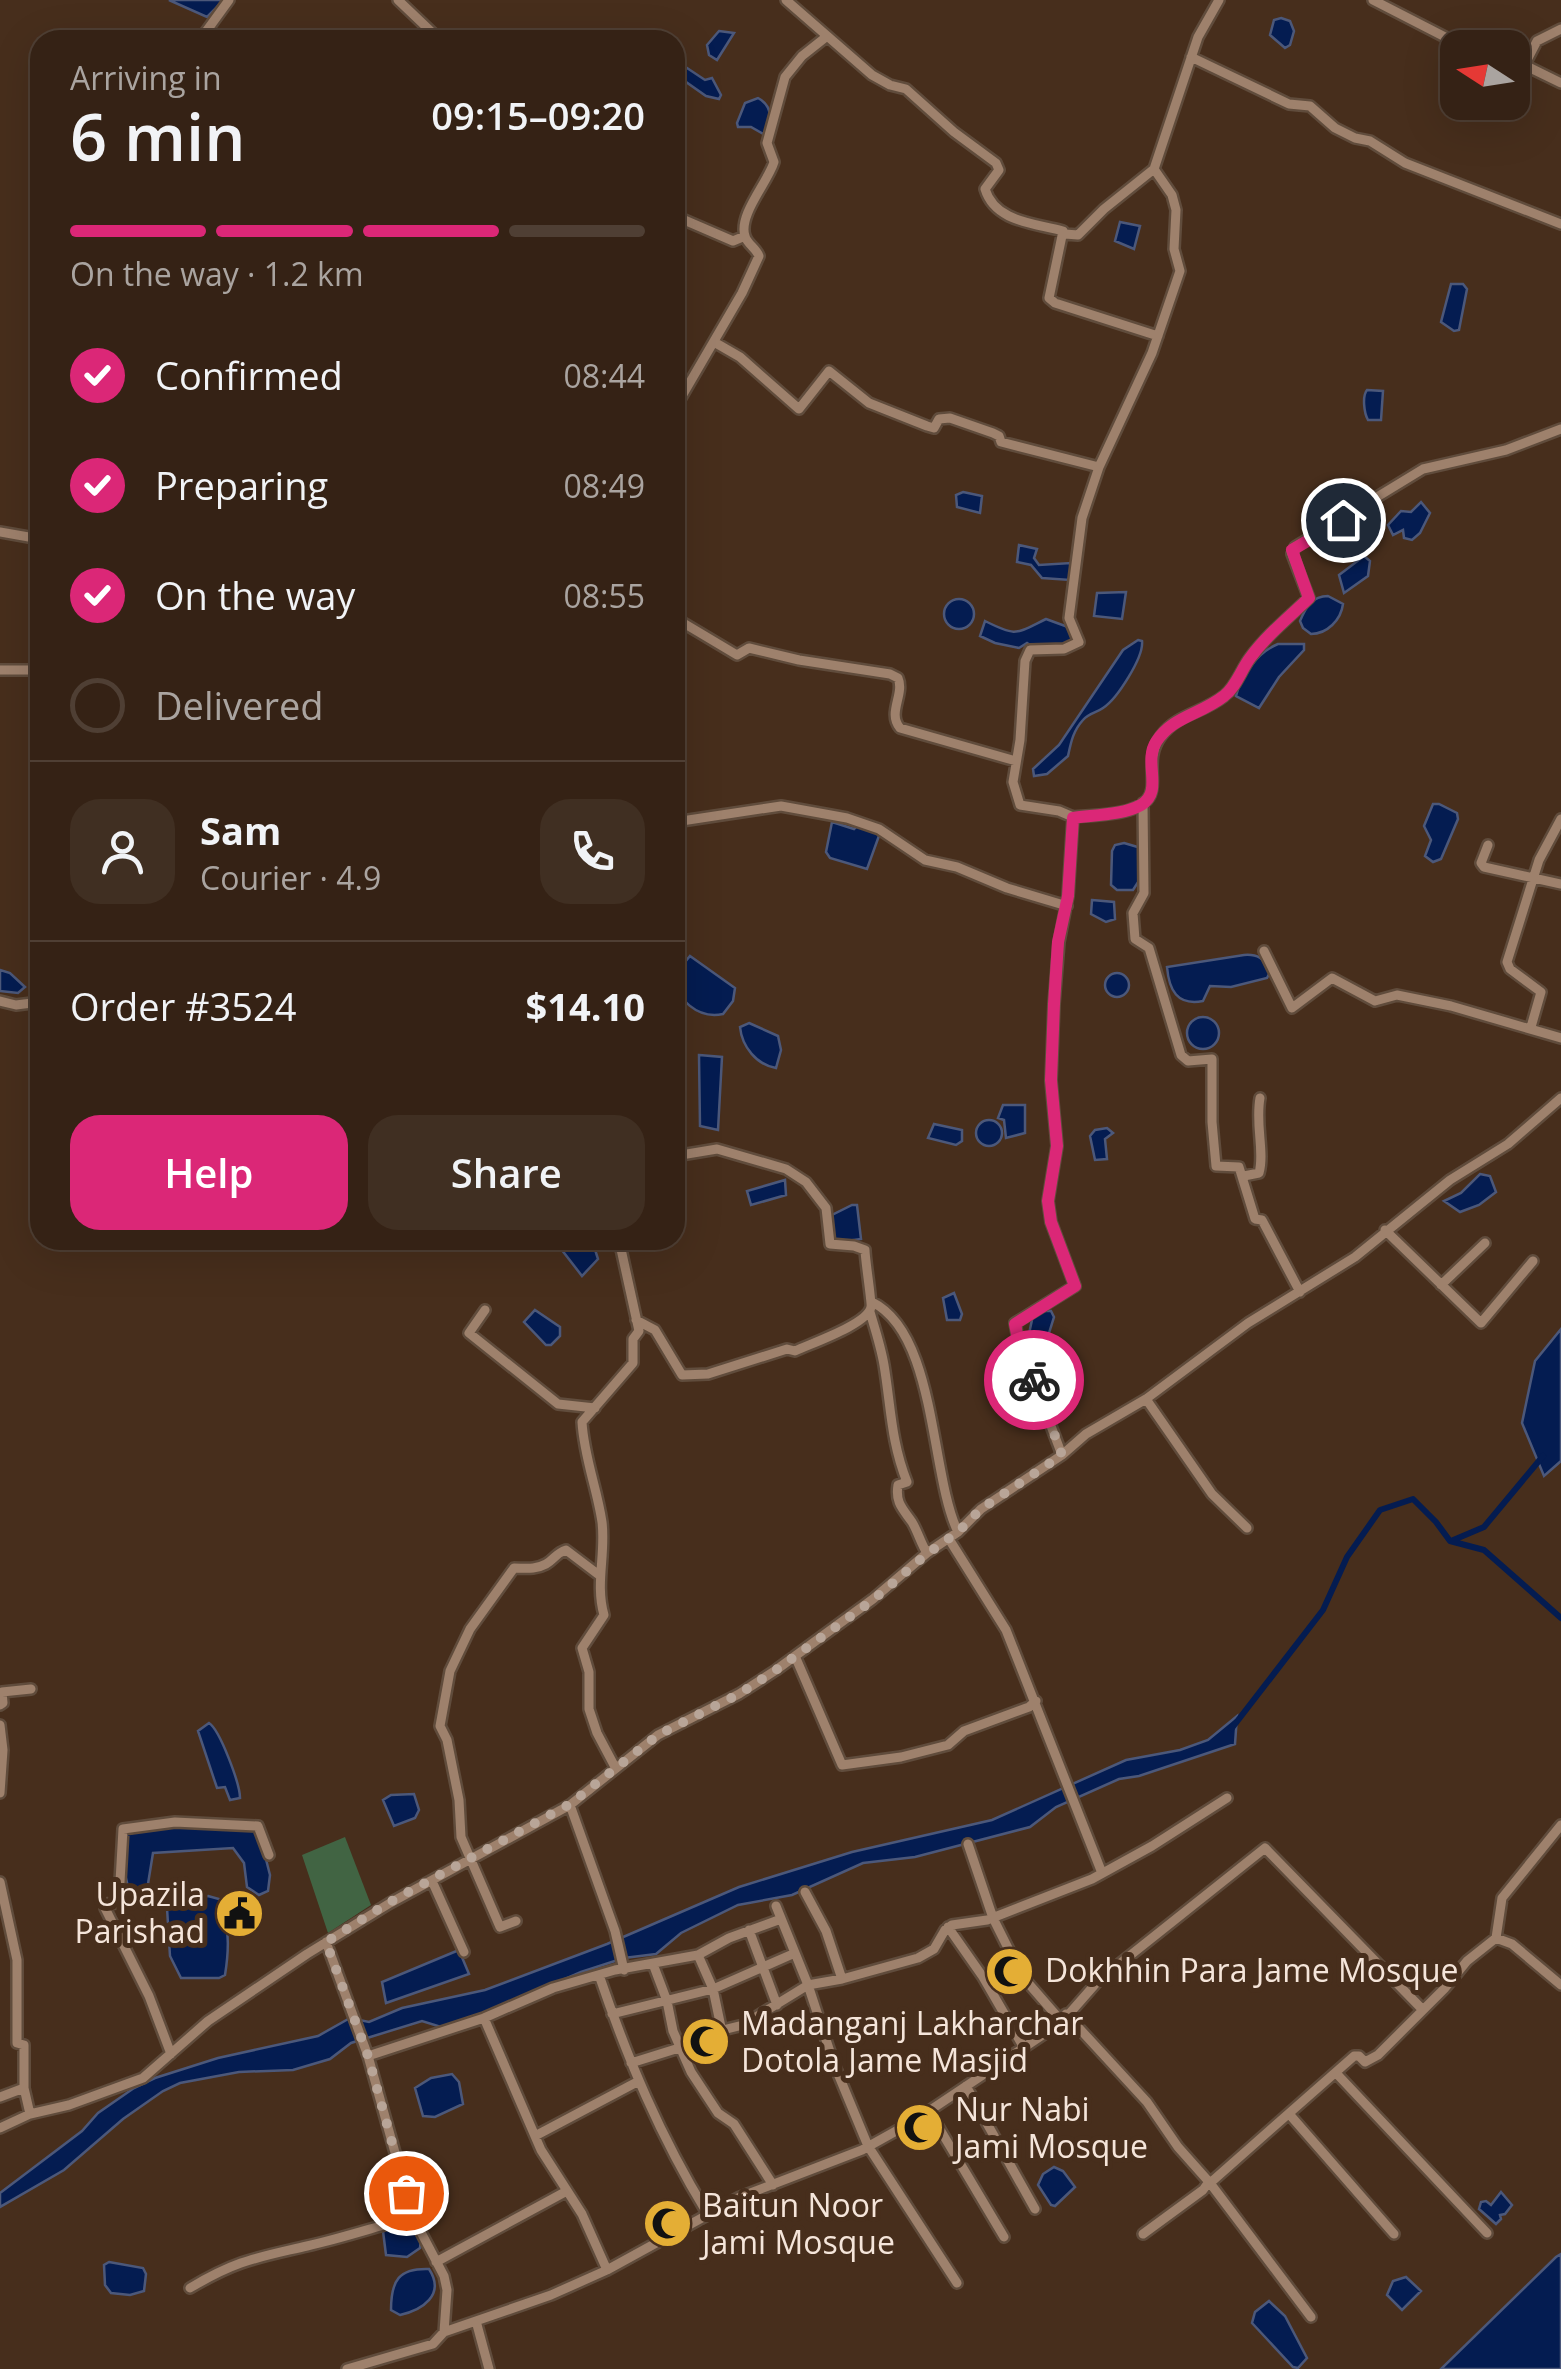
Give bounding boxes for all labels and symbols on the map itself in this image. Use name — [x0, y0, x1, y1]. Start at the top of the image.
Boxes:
north arrow — [1440, 30, 1530, 120]
pin — [1301, 478, 1386, 563]
courier — [984, 1330, 1084, 1430]
place label: Upazila Parishad — [75, 1872, 205, 1952]
public building icon: Upazila Parishad — [214, 1887, 266, 1939]
mosque icon: Dokhhin Para Jame Mosque — [984, 1945, 1036, 1997]
place label: Dokhhin Para Jame Mosque — [1045, 1948, 1458, 1991]
place label: Madanganj Lakharchar Dotola Jame Masjid — [741, 2001, 1083, 2081]
mosque icon: Madanganj Lakharchar Dotola Jame Masjid — [680, 2016, 732, 2068]
place label: Nur Nabi Jami Mosque — [952, 2087, 1148, 2167]
mosque icon: Nur Nabi Jami Mosque — [894, 2102, 946, 2154]
pin — [364, 2151, 449, 2236]
place label: Baitun Noor Jami Mosque — [699, 2183, 895, 2263]
mosque icon: Baitun Noor Jami Mosque — [641, 2198, 693, 2250]

